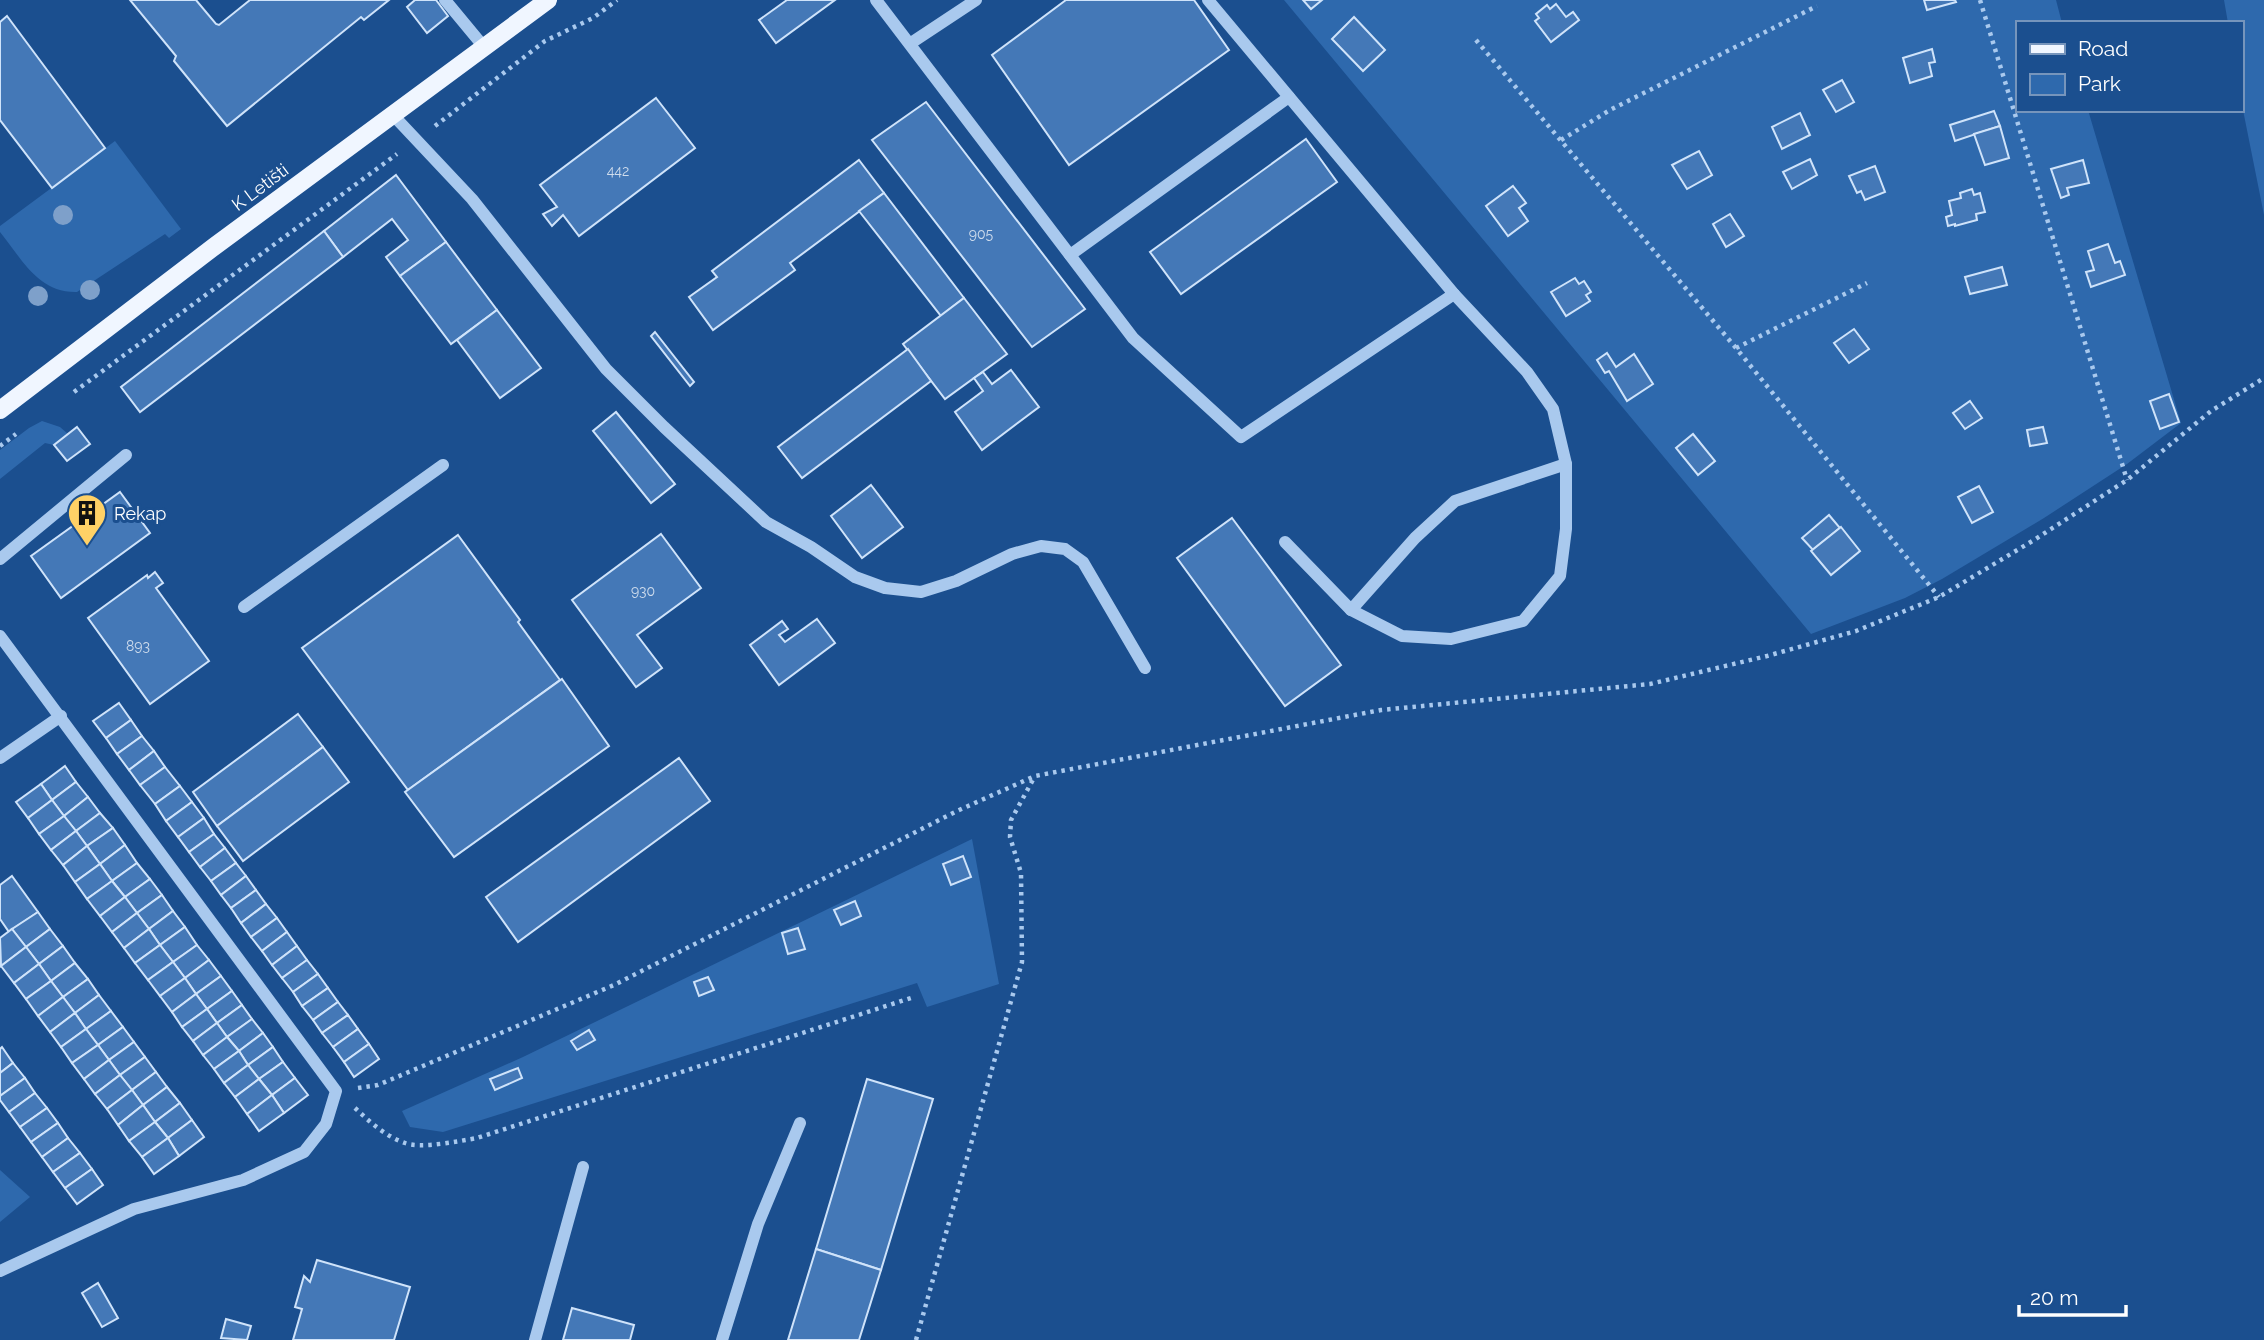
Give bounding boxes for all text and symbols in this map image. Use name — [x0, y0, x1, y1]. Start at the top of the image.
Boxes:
legend — [2016, 21, 2243, 112]
text: Road — [2078, 36, 2128, 61]
text: Park — [2078, 71, 2121, 96]
street label: K Letišti — [228, 159, 292, 215]
house number: 442 — [607, 163, 629, 179]
house number: 905 — [969, 226, 994, 242]
building icon: Rekap — [66, 492, 108, 547]
place label: Rekap — [114, 503, 166, 524]
house number: 930 — [631, 583, 655, 599]
house number: 893 — [126, 638, 150, 654]
scale bar — [2019, 1274, 2126, 1318]
text: 20 m — [2030, 1285, 2078, 1310]

